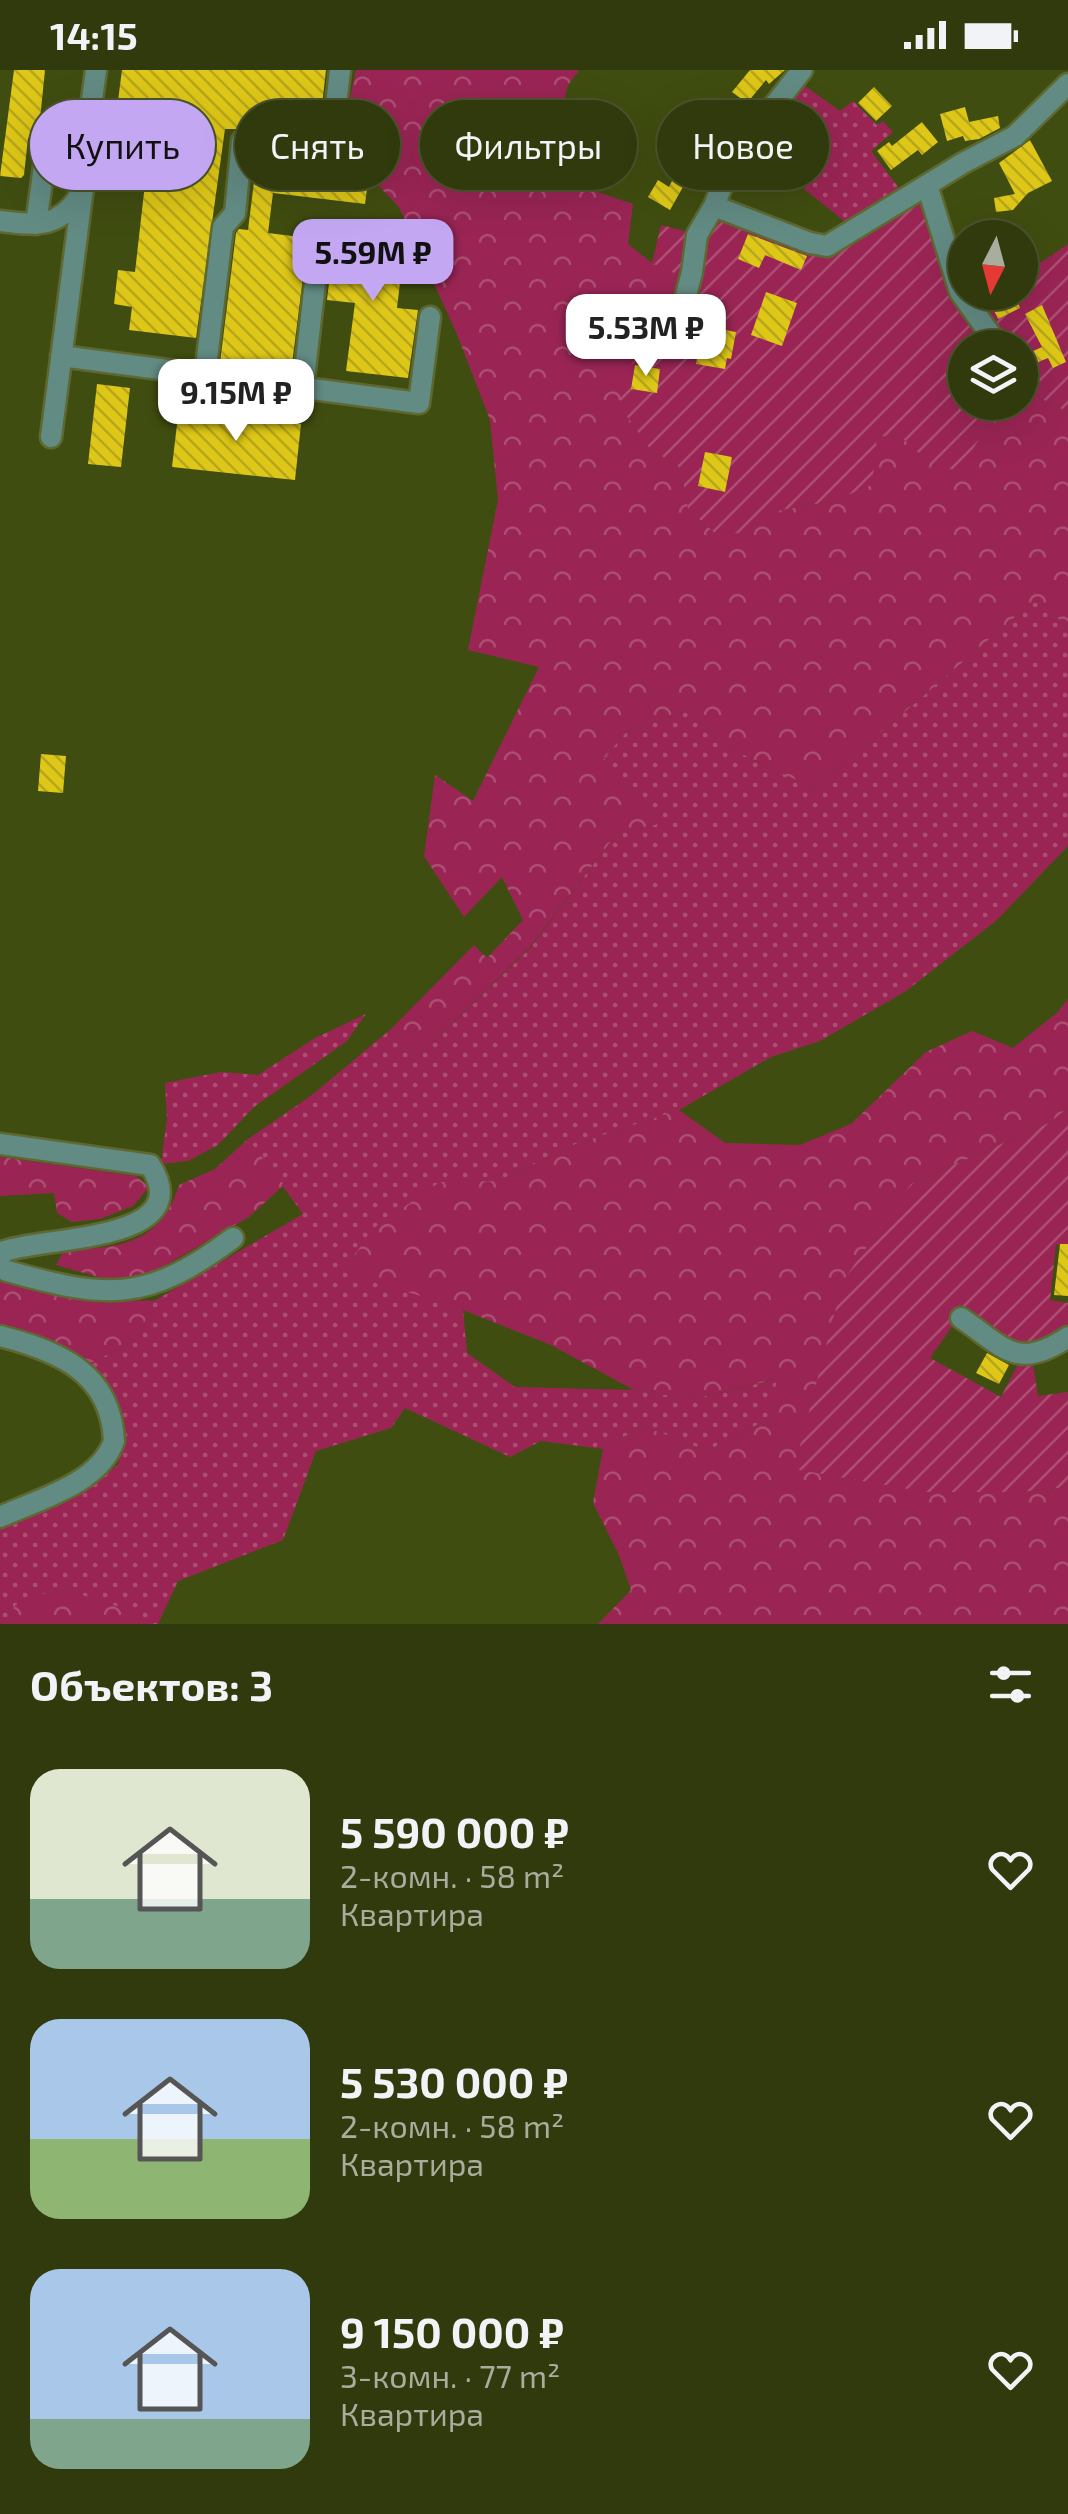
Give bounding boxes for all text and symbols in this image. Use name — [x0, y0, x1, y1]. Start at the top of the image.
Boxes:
text: 14:15 — [50, 12, 138, 58]
chip: Купить — [30, 100, 215, 190]
chip: Снять — [235, 100, 400, 190]
chip: Фильтры — [420, 100, 637, 190]
chip: Новое — [657, 100, 829, 190]
pin: 5.59M ₽ — [281, 219, 465, 304]
north arrow — [948, 220, 1038, 310]
map controls — [948, 220, 1038, 420]
text: 5.59M ₽ — [314, 232, 432, 270]
pin: 5.53M ₽ — [554, 294, 738, 379]
text: 5.53M ₽ — [588, 307, 704, 345]
button: layers — [948, 330, 1038, 420]
pin: 9.15M ₽ — [144, 359, 328, 444]
text: 9.15M ₽ — [180, 372, 292, 410]
icon: filters — [983, 1657, 1038, 1712]
text: Объектов: 3 — [30, 1659, 273, 1709]
text: 5 590 000 ₽ — [340, 1806, 569, 1856]
icon: home — [110, 1809, 230, 1929]
icon: heart — [983, 1842, 1038, 1897]
text: 2-комн. · 58 m² — [340, 1856, 564, 1894]
text: Квартира — [340, 1894, 484, 1932]
text: 5 530 000 ₽ — [340, 2056, 568, 2106]
icon: home — [110, 2059, 230, 2179]
icon: heart — [983, 2092, 1038, 2147]
text: 2-комн. · 58 m² — [340, 2106, 564, 2144]
text: Квартира — [340, 2144, 484, 2182]
text: 9 150 000 ₽ — [340, 2306, 564, 2356]
icon: home — [110, 2309, 230, 2429]
icon: heart — [983, 2342, 1038, 2397]
text: 3-комн. · 77 m² — [340, 2356, 560, 2394]
text: Квартира — [340, 2394, 484, 2432]

